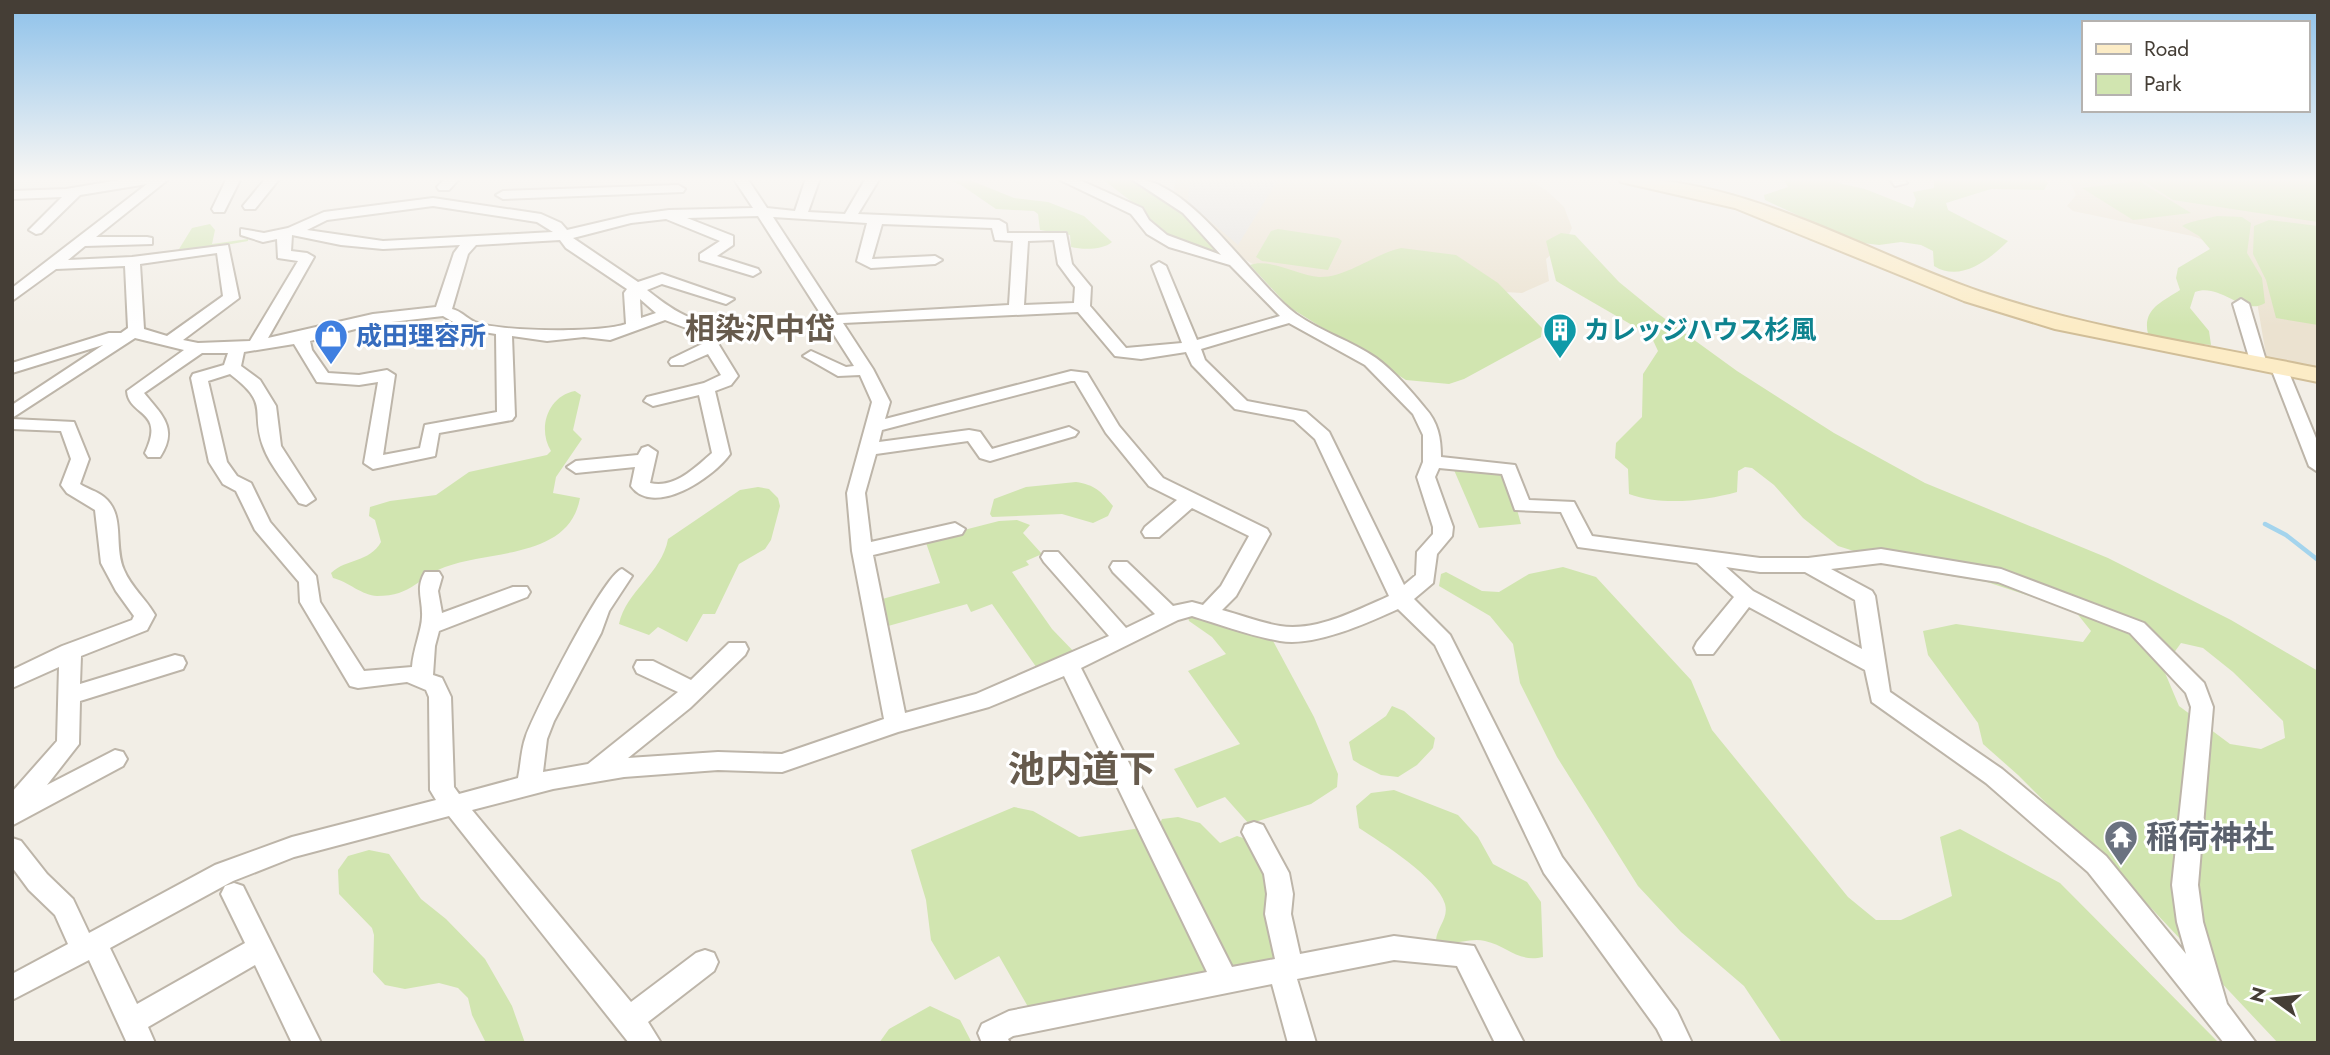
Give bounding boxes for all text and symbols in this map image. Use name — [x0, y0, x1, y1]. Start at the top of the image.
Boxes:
legend — [2082, 21, 2309, 112]
text: Road — [2144, 34, 2189, 64]
text: Park — [2144, 69, 2182, 99]
district label: 相染沢中岱 — [685, 307, 835, 350]
building icon: カレッジハウス杉風 — [1541, 311, 1579, 360]
place label: カレッジハウス杉風 — [1584, 311, 1816, 349]
shop icon: 成田理容所 — [312, 317, 350, 366]
place label: 成田理容所 — [356, 317, 486, 355]
district label: 池内道下 — [1008, 742, 1156, 796]
place label: 稲荷神社 — [2146, 814, 2274, 860]
temple icon: 稲荷神社 — [2102, 818, 2140, 867]
north arrow — [2239, 964, 2309, 1034]
text: N — [2243, 984, 2273, 1006]

